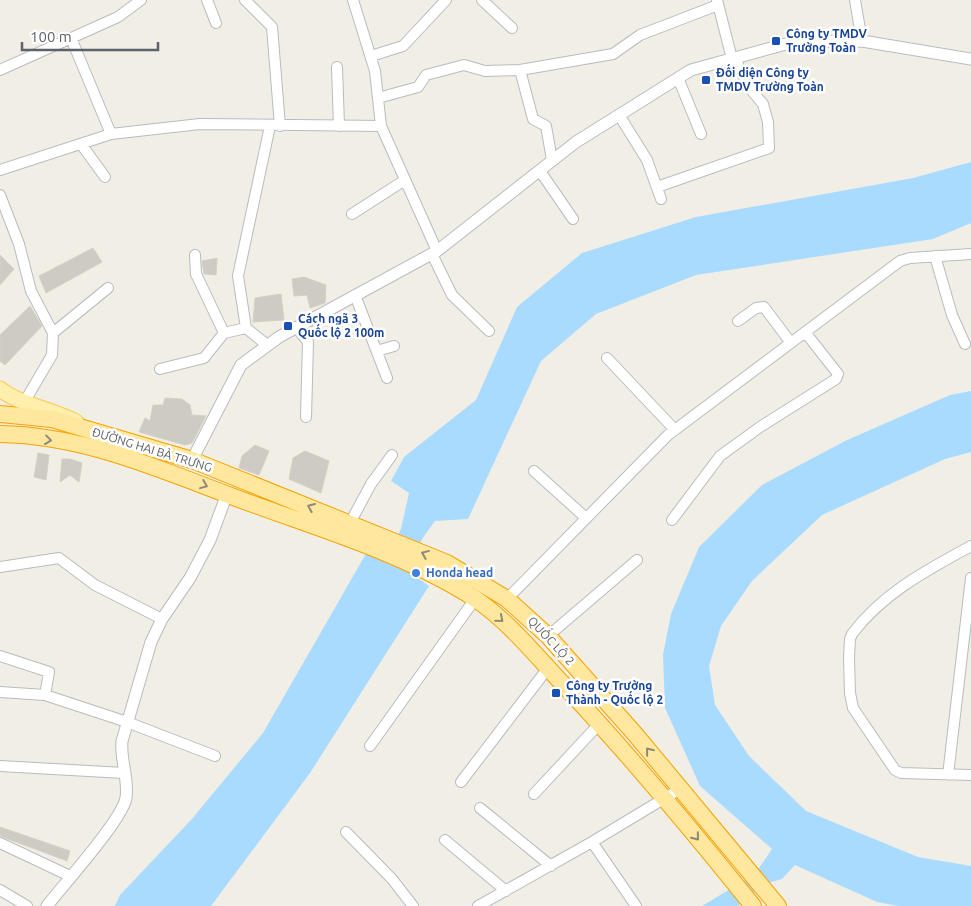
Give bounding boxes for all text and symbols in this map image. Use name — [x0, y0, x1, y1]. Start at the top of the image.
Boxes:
scale bar — [22, 20, 159, 52]
place label: Công ty TMDV Trường Toàn — [786, 27, 868, 54]
text: 100 m — [30, 28, 72, 45]
marker: Công ty TMDV Trường Toàn — [770, 35, 782, 47]
place label: Đối diện Công ty TMDV Trường Toàn — [716, 63, 824, 93]
marker: Đối diện Công ty TMDV Trường Toàn — [700, 74, 712, 86]
place label: Cách ngã 3 Quốc lộ 2 100m — [298, 312, 384, 339]
marker: Cách ngã 3 Quốc lộ 2 100m — [282, 320, 294, 332]
street label: ĐƯỜNG HAI BÀ TRƯNG — [91, 425, 214, 474]
one-way arrow — [45, 434, 53, 445]
one-way arrow — [199, 478, 208, 489]
one-way arrow — [307, 502, 316, 513]
one-way arrow — [421, 550, 430, 561]
place label: Honda head — [426, 566, 493, 579]
marker: Honda head — [410, 567, 422, 579]
street label: QUỐC LỘ 2 — [525, 612, 579, 668]
one-way arrow — [495, 613, 504, 622]
place label: Công ty Trường Thành - Quốc lộ 2 — [566, 679, 664, 706]
marker: Công ty Trường Thành - Quốc lộ 2 — [550, 687, 562, 699]
one-way arrow — [647, 748, 655, 757]
one-way arrow — [690, 831, 699, 840]

